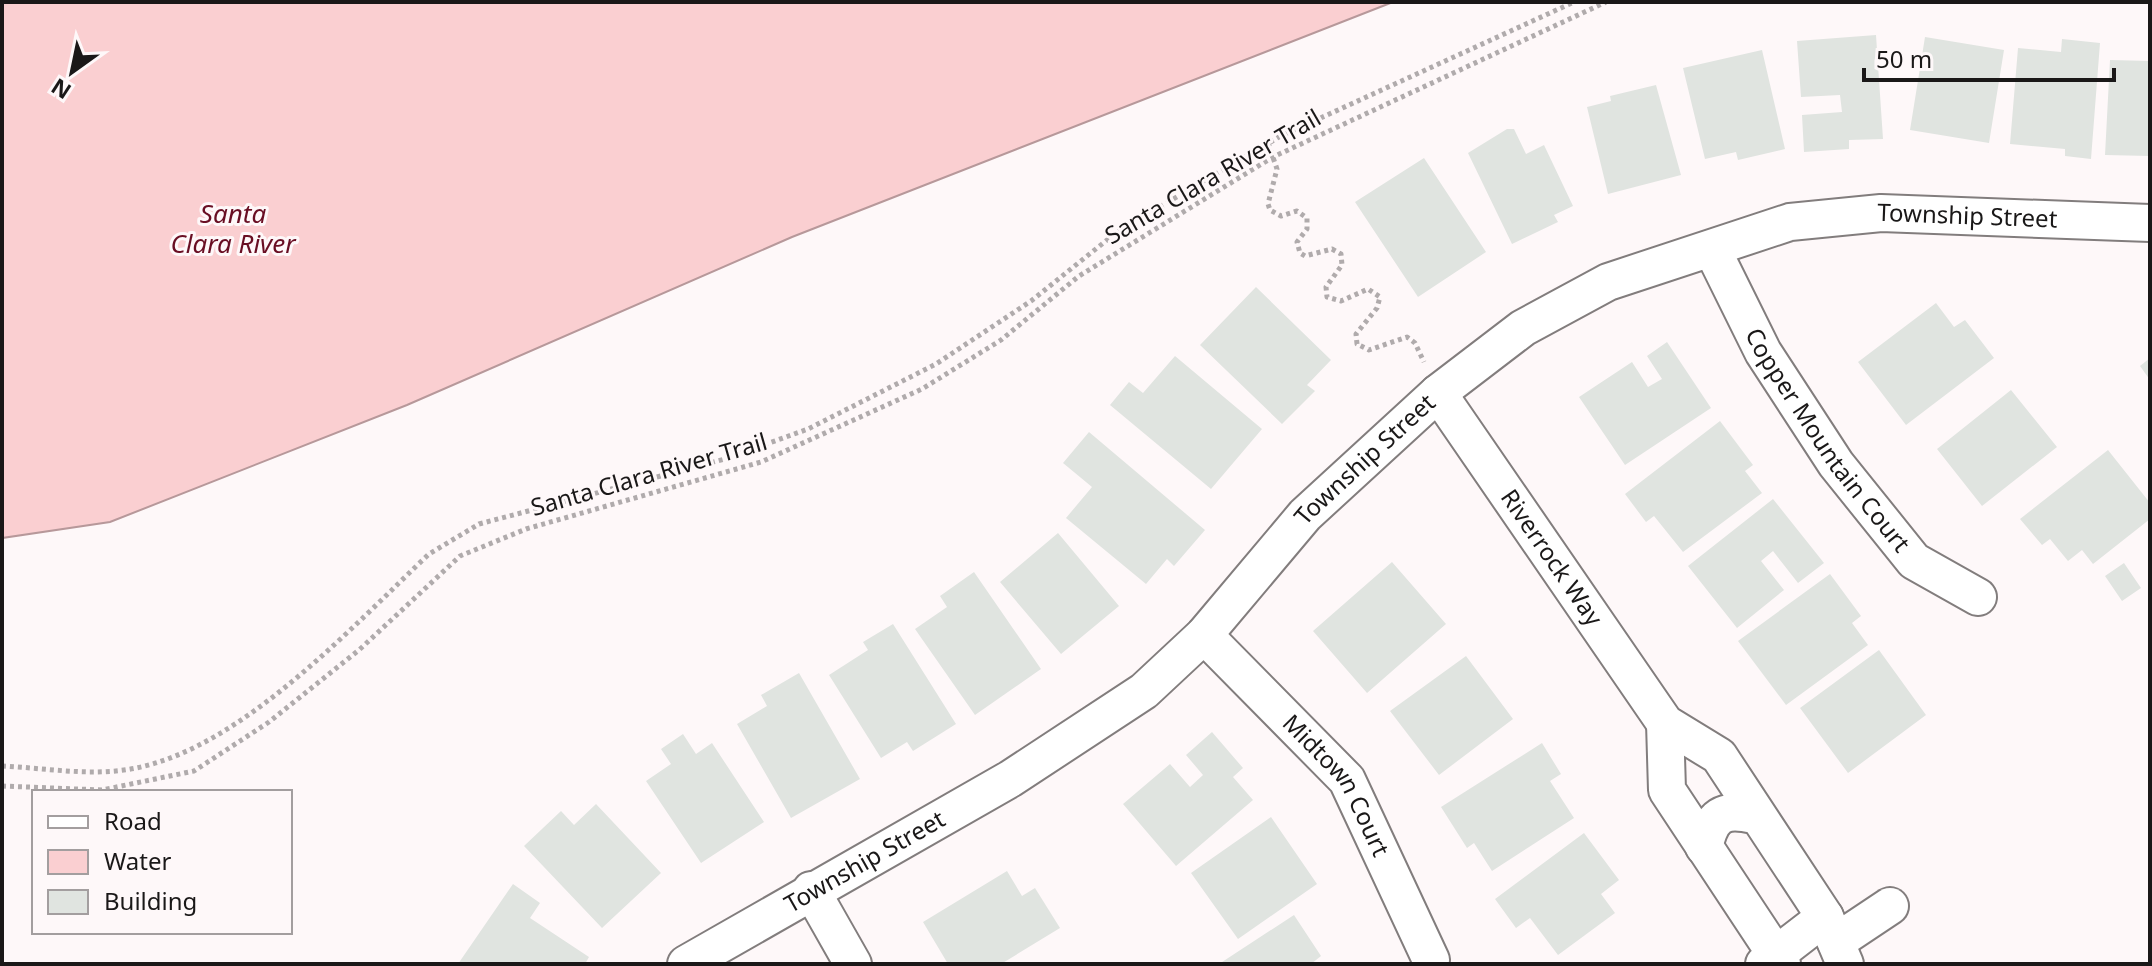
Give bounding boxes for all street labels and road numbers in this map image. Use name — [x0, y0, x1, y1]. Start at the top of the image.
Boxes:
street label: Santa Clara River Trail — [1098, 100, 1326, 251]
street label: Township Street — [1877, 195, 2058, 235]
street label: Copper Mountain Court — [1739, 322, 1919, 559]
street label: Township Street — [1286, 385, 1442, 531]
street label: Santa Clara River Trail — [527, 424, 771, 523]
street label: Riverrock Way — [1494, 482, 1612, 632]
street label: Midtown Court — [1276, 706, 1398, 862]
street label: Township Street — [778, 801, 951, 920]

